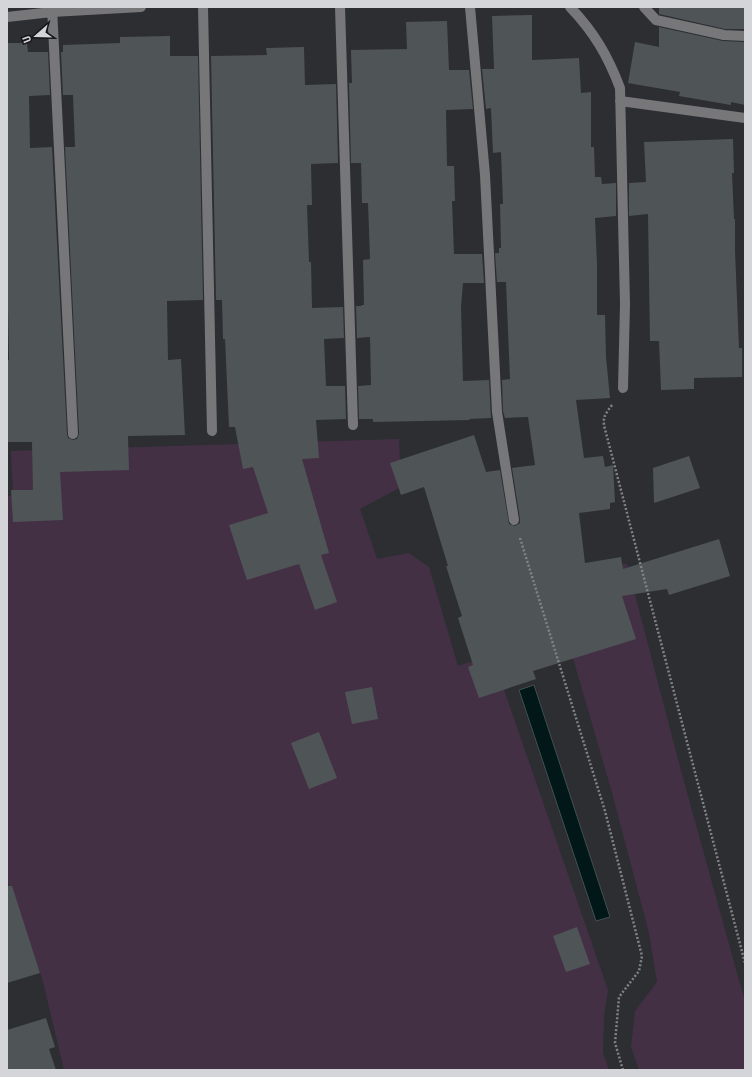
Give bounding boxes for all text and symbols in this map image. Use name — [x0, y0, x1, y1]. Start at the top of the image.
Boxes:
north arrow — [16, 16, 56, 56]
text: U — [20, 34, 34, 44]

